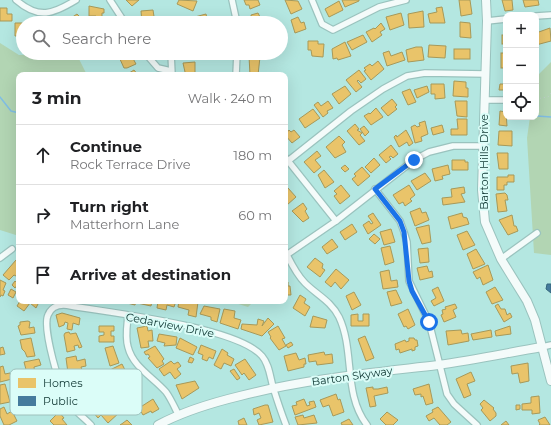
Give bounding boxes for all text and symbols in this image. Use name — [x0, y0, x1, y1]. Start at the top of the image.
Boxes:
map controls — [503, 12, 539, 120]
button: + — [503, 12, 539, 48]
search box — [16, 16, 288, 60]
icon: search — [30, 27, 52, 49]
text: Search here — [62, 29, 151, 48]
button: − — [503, 48, 539, 84]
button: locate — [503, 84, 539, 120]
text: 3 min — [32, 88, 82, 108]
text: Walk · 240 m — [188, 90, 272, 106]
street label: Barton Hills Drive — [477, 114, 491, 210]
text: Continue — [70, 137, 142, 156]
icon: ahead — [32, 144, 54, 166]
text: 180 m — [233, 147, 272, 163]
route end — [405, 151, 423, 169]
text: Rock Terrace Drive — [70, 156, 191, 172]
text: Turn right — [70, 197, 149, 216]
icon: right — [32, 204, 54, 226]
text: 60 m — [238, 207, 272, 223]
text: Matterhorn Lane — [70, 216, 179, 232]
icon: arrive — [32, 264, 54, 286]
text: Arrive at destination — [70, 265, 231, 284]
street label: Cedarview Drive — [125, 310, 216, 340]
route start — [420, 313, 438, 331]
street label: Barton Skyway — [311, 363, 393, 389]
legend — [10, 369, 142, 415]
text: Homes — [43, 376, 83, 390]
text: Public — [43, 394, 78, 408]

